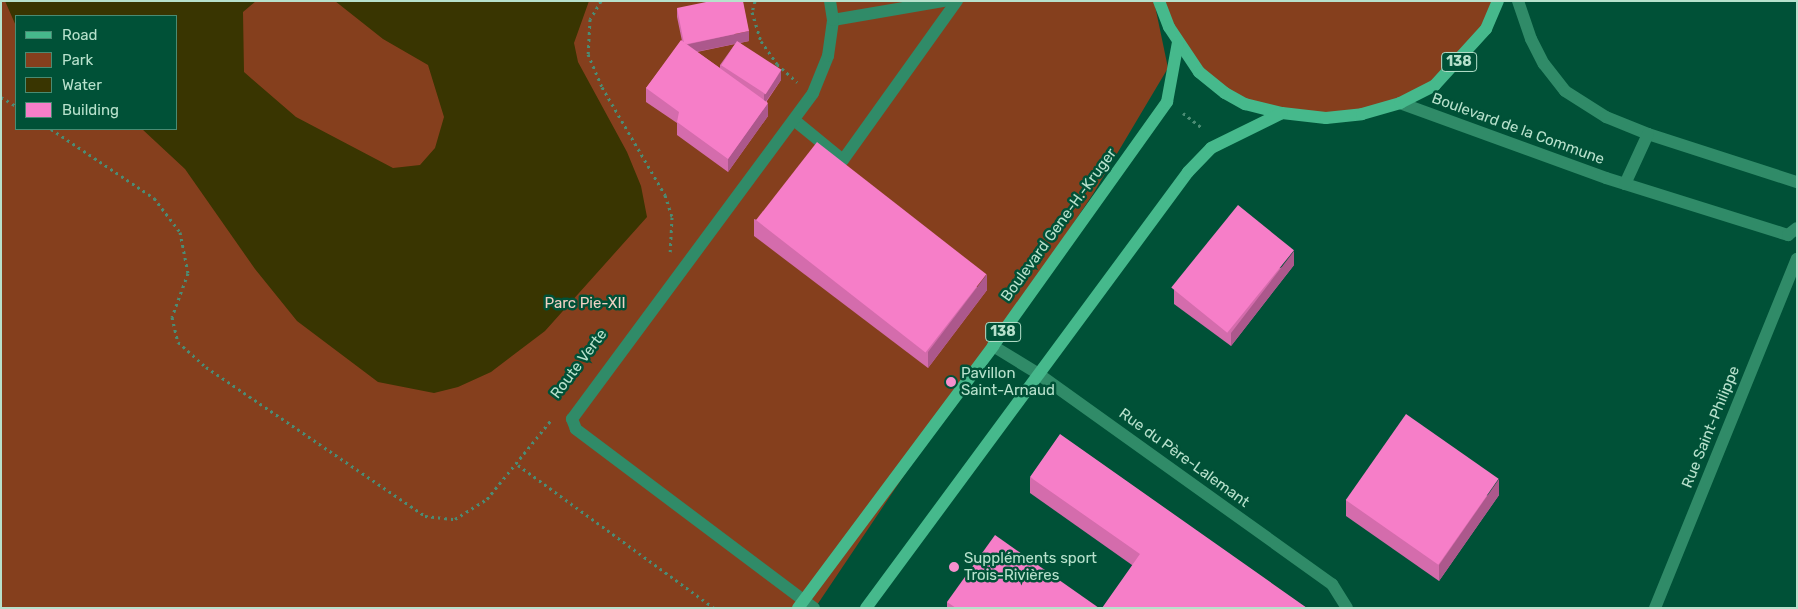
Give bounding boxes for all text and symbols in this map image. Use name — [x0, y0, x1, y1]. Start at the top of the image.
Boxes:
legend — [15, 15, 178, 130]
text: Road — [62, 26, 98, 44]
text: Park — [62, 51, 93, 69]
road number: 138 — [1440, 51, 1478, 74]
text: Water — [62, 76, 102, 94]
street label: Boulevard de la Commune — [1429, 89, 1607, 169]
text: Building — [62, 101, 119, 119]
street label: Boulevard Gene-H.-Kruger — [997, 145, 1121, 305]
park label: Parc Pie-XII — [544, 295, 626, 313]
road number: 138 — [984, 321, 1022, 344]
street label: Route Verte — [547, 326, 611, 402]
street label: Rue Saint-Philippe — [1678, 363, 1744, 491]
place label: Pavillon Saint-Arnaud — [961, 364, 1055, 399]
marker: Pavillon Saint-Arnaud — [945, 376, 957, 388]
street label: Rue du Père-Lalemant — [1115, 405, 1253, 511]
place label: Suppléments sport Trois-Rivières — [964, 549, 1097, 584]
marker: Suppléments sport Trois-Rivières — [948, 561, 960, 573]

